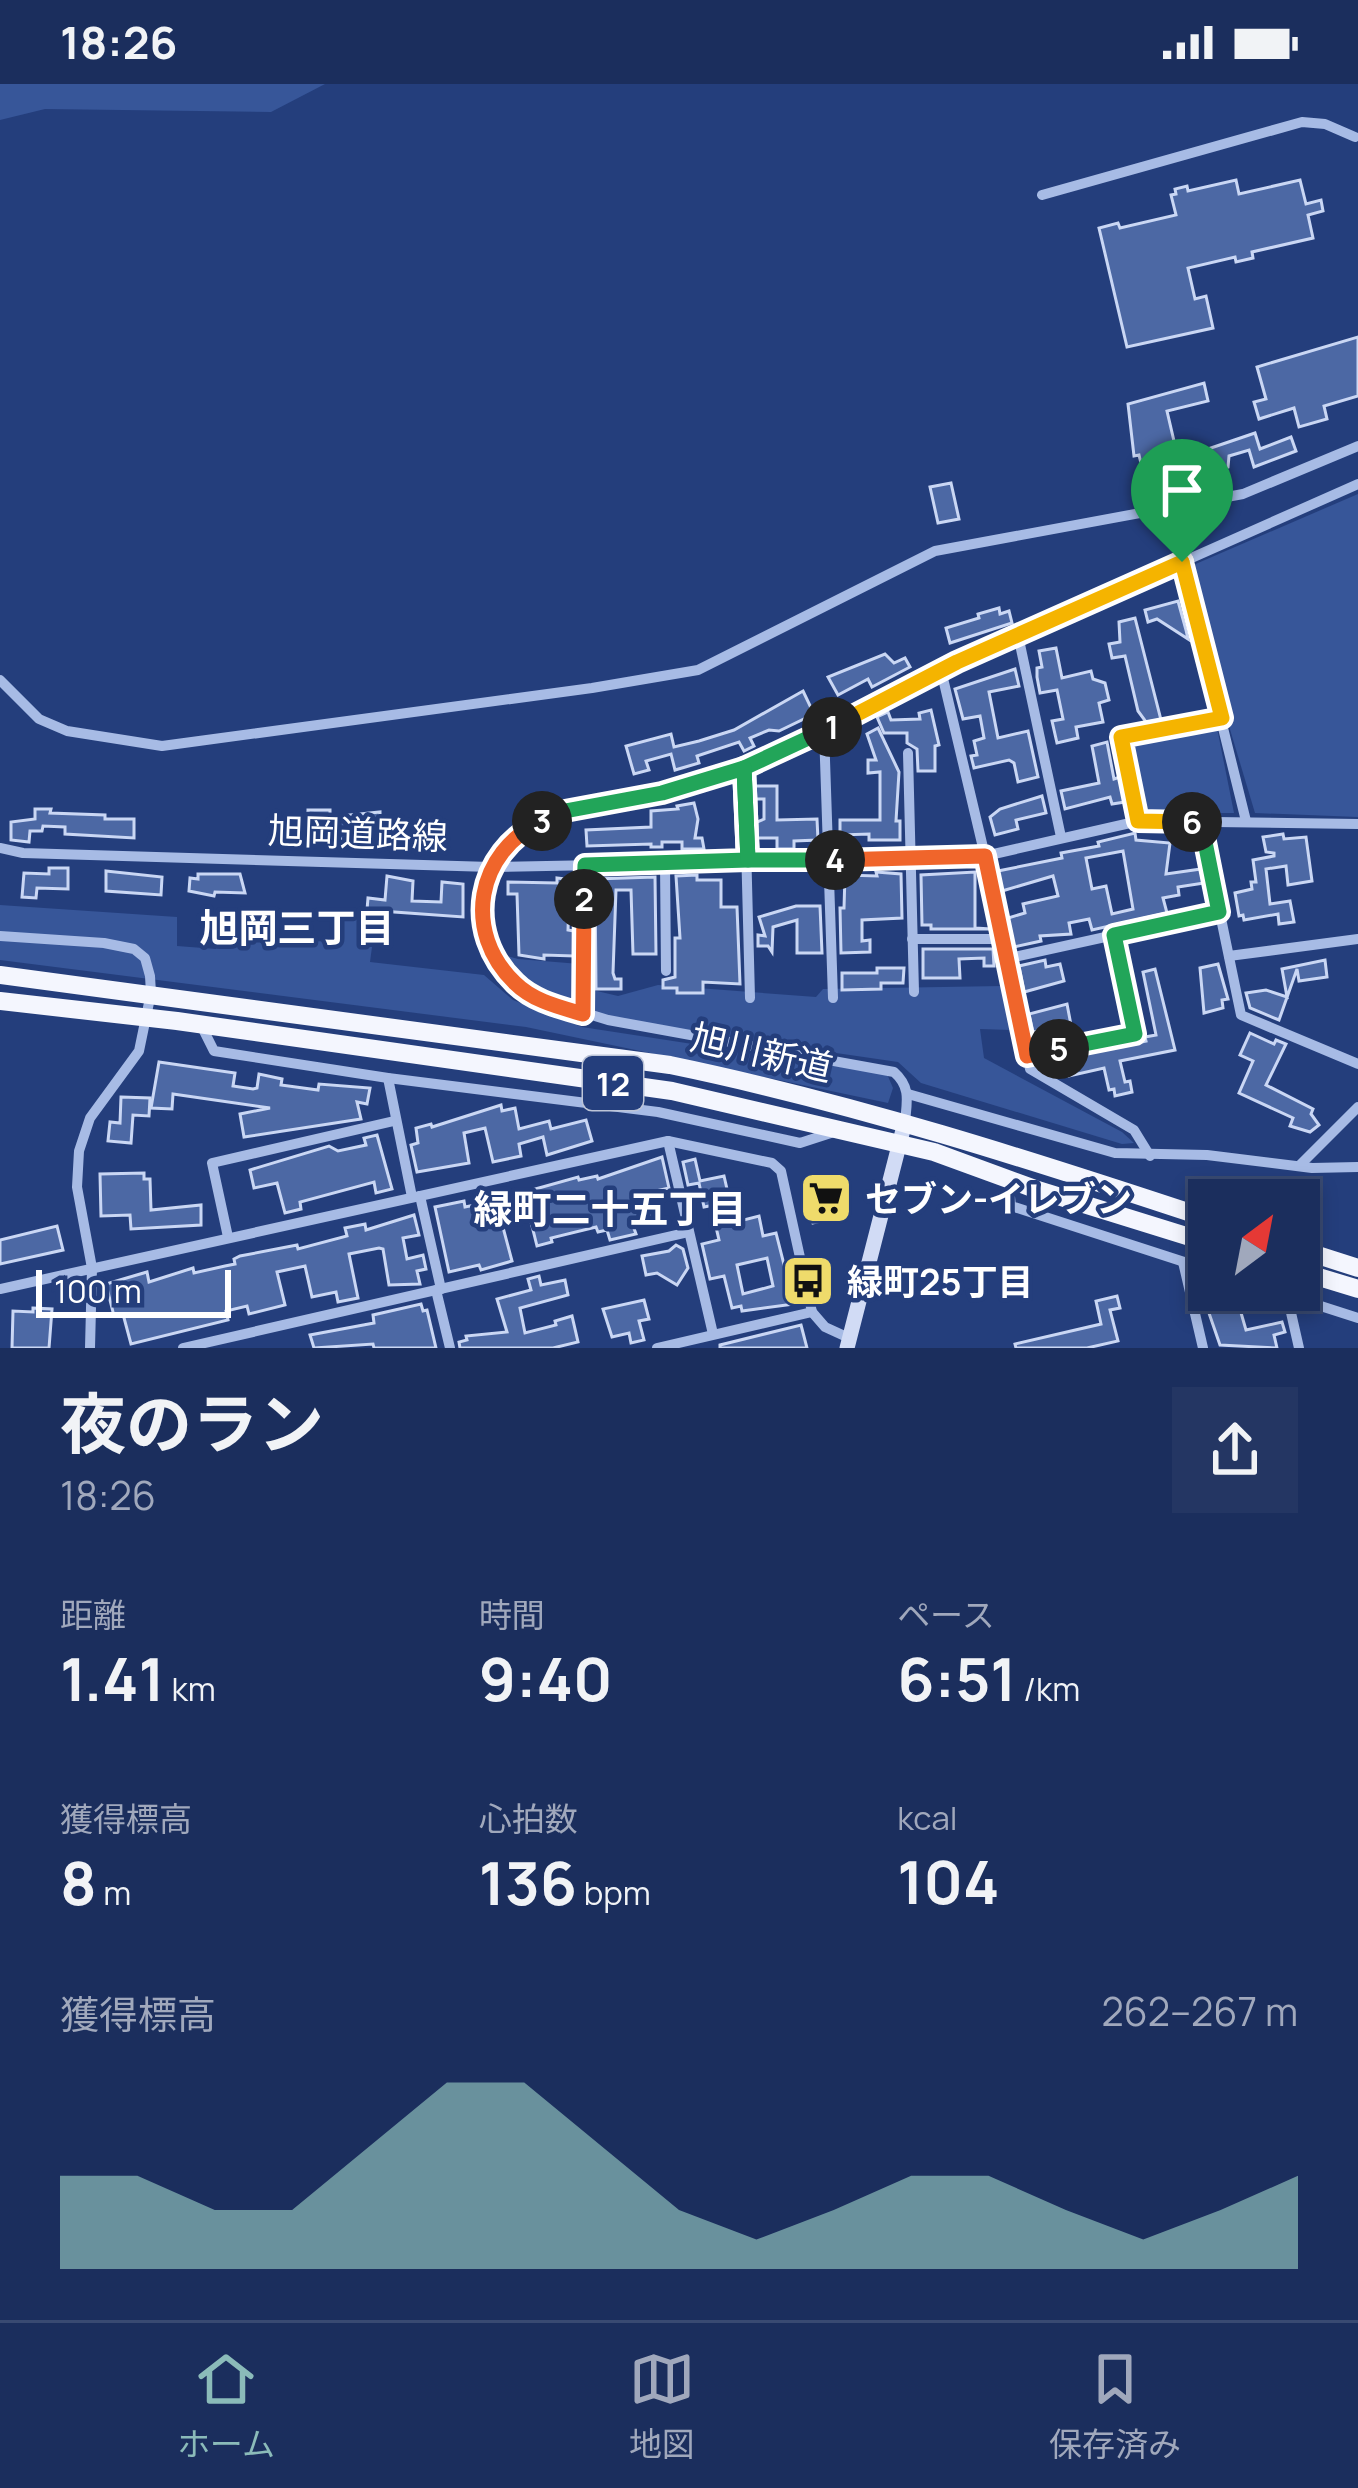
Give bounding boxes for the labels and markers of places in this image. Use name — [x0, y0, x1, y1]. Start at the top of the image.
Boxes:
pin — [1131, 439, 1233, 562]
pin: 1 — [802, 697, 862, 757]
pin: 3 — [512, 791, 572, 851]
pin: 6 — [1162, 792, 1222, 852]
pin: 4 — [805, 830, 865, 890]
pin: 2 — [554, 869, 614, 929]
pin: 5 — [1029, 1019, 1089, 1079]
supermarket icon: セブン-イレブン — [798, 1170, 854, 1226]
place label: セブン-イレブン — [865, 1174, 1132, 1223]
bus stop icon: 緑町25丁目 — [780, 1253, 836, 1309]
place label: 緑町25丁目 — [847, 1257, 1034, 1306]

